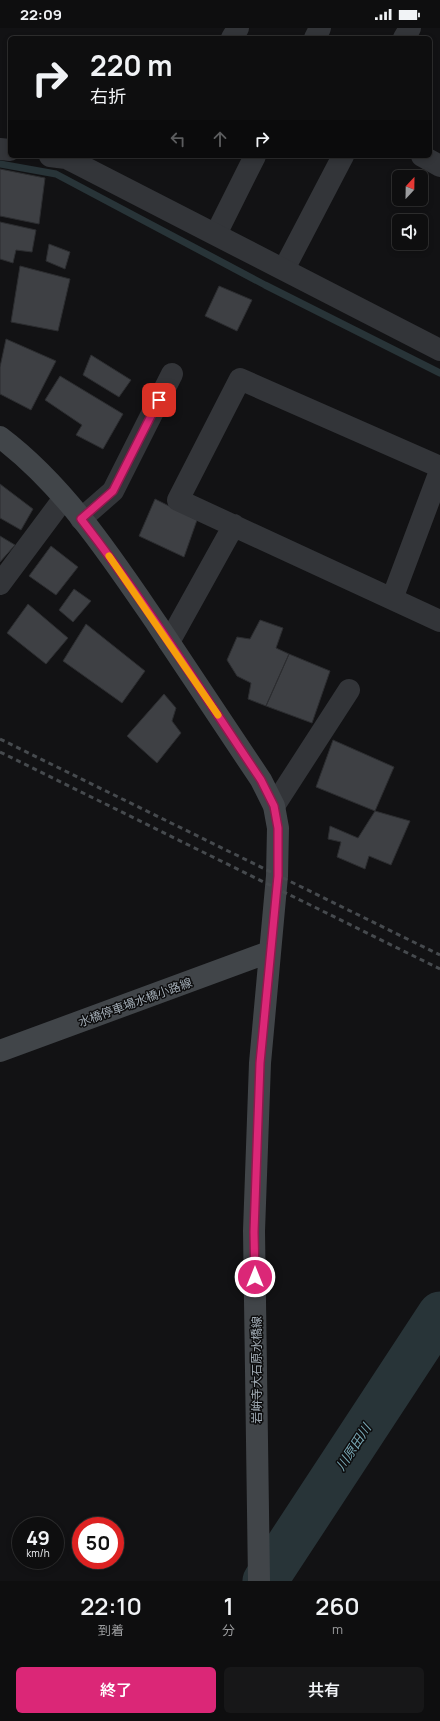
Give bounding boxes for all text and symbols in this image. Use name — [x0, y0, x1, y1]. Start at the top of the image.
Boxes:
text: 22:09 — [20, 4, 62, 25]
text: 220 m — [90, 46, 173, 84]
icon: right — [24, 52, 76, 104]
text: 右折 — [90, 84, 126, 108]
icon: left — [167, 128, 189, 150]
icon: ahead — [209, 128, 231, 150]
icon: right — [251, 128, 273, 150]
north arrow — [392, 170, 428, 206]
map controls — [392, 170, 428, 250]
button: sound — [392, 214, 428, 250]
pin — [142, 383, 176, 417]
icon: arrive — [148, 389, 170, 411]
street label: 水橋停車場水橋小路線 — [76, 973, 194, 1031]
position arrow — [234, 1256, 276, 1298]
street label: 岩峅寺大石原水橋線 — [248, 1316, 265, 1424]
water label: 川原田川 — [331, 1419, 376, 1474]
speed limit sign: 50 — [72, 1517, 124, 1569]
text: 49 — [26, 1524, 50, 1551]
text: km/h — [26, 1546, 50, 1560]
text: 22:10 — [80, 1589, 142, 1622]
text: 1 — [224, 1589, 234, 1622]
text: 260 — [315, 1589, 360, 1622]
text: m — [332, 1620, 343, 1638]
text: 到着 — [98, 1621, 124, 1639]
text: 分 — [222, 1621, 235, 1639]
button: 終了 — [16, 1667, 216, 1713]
button: 共有 — [224, 1667, 424, 1713]

